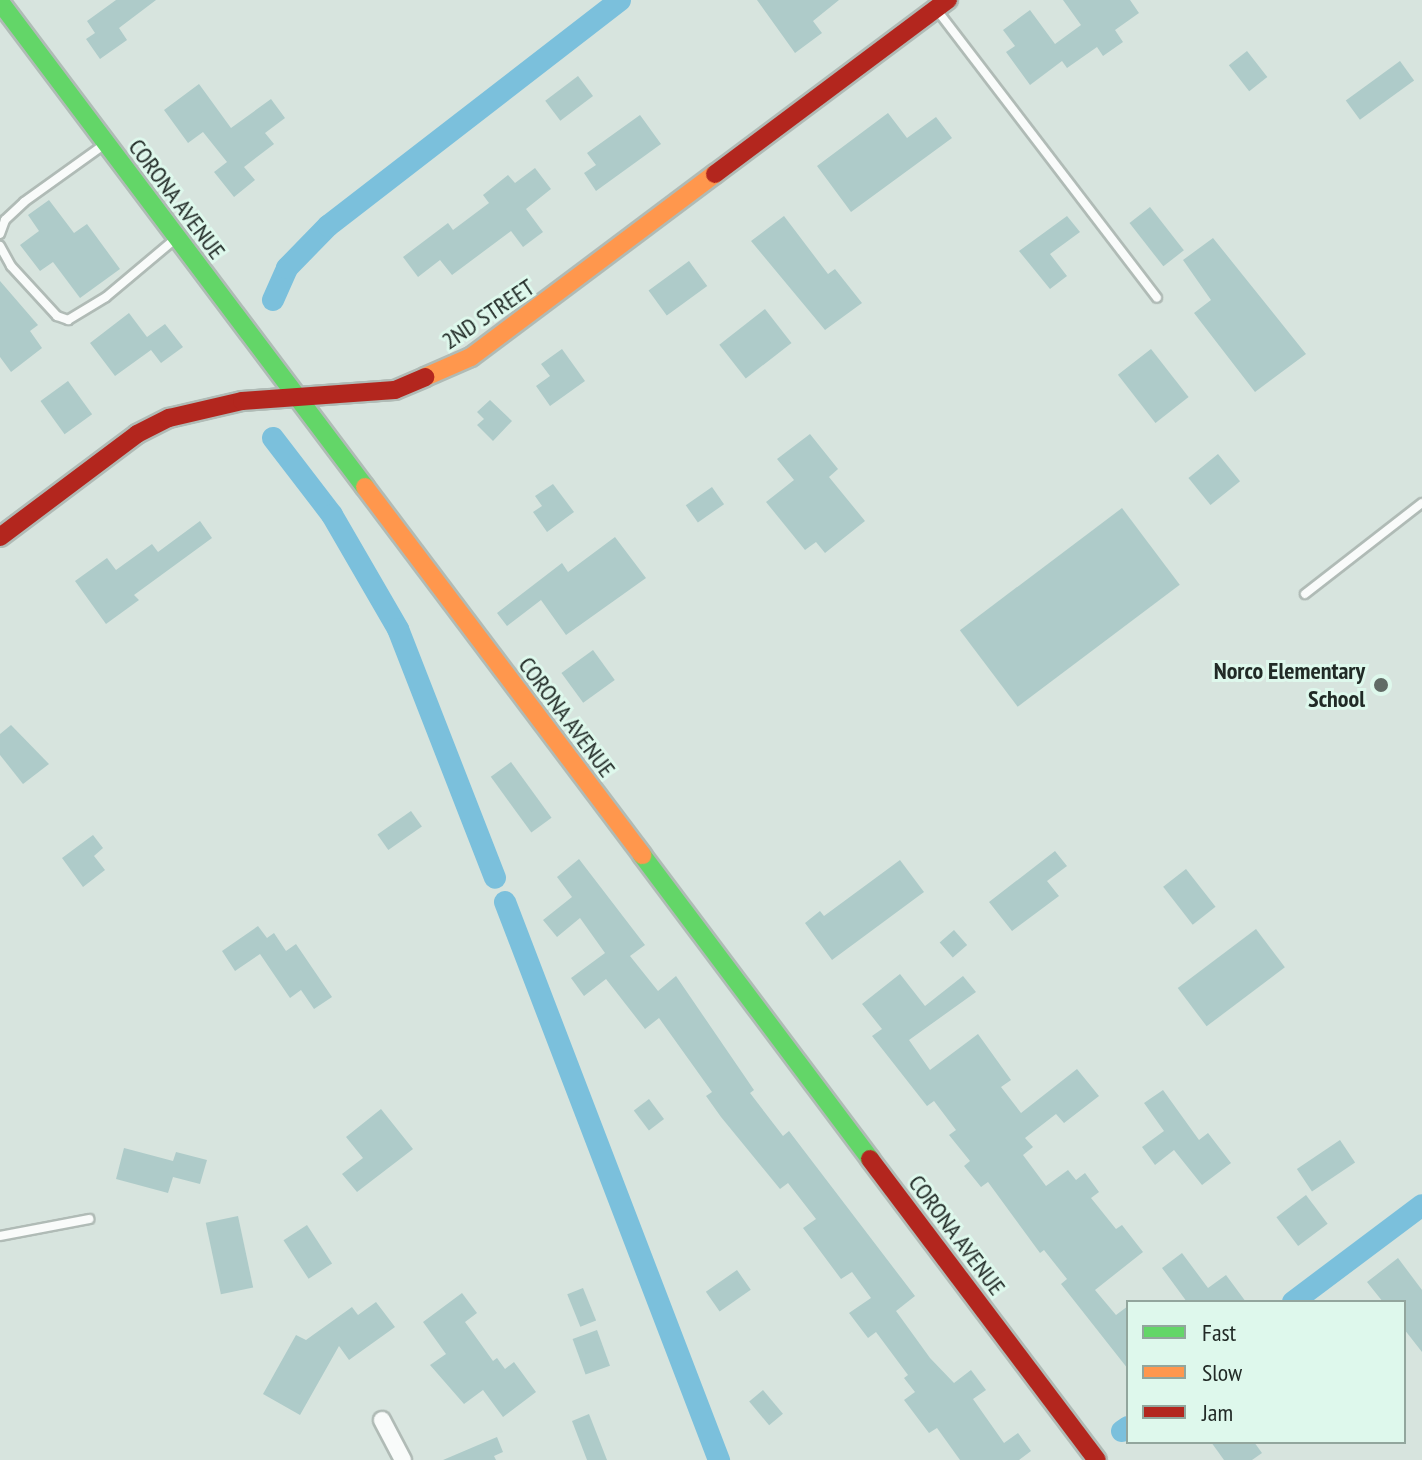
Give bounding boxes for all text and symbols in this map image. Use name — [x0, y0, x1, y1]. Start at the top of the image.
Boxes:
street label: CORONA AVENUE — [122, 133, 232, 265]
street label: 2ND STREET — [436, 273, 540, 355]
street label: CORONA AVENUE — [512, 651, 622, 783]
place label: Norco Elementary School — [1214, 657, 1365, 713]
marker: Norco Elementary School — [1372, 676, 1390, 694]
street label: CORONA AVENUE — [902, 1169, 1012, 1301]
legend — [1126, 1300, 1406, 1444]
text: Fast — [1202, 1317, 1236, 1348]
text: Slow — [1202, 1357, 1242, 1388]
text: Jam — [1202, 1397, 1233, 1428]

